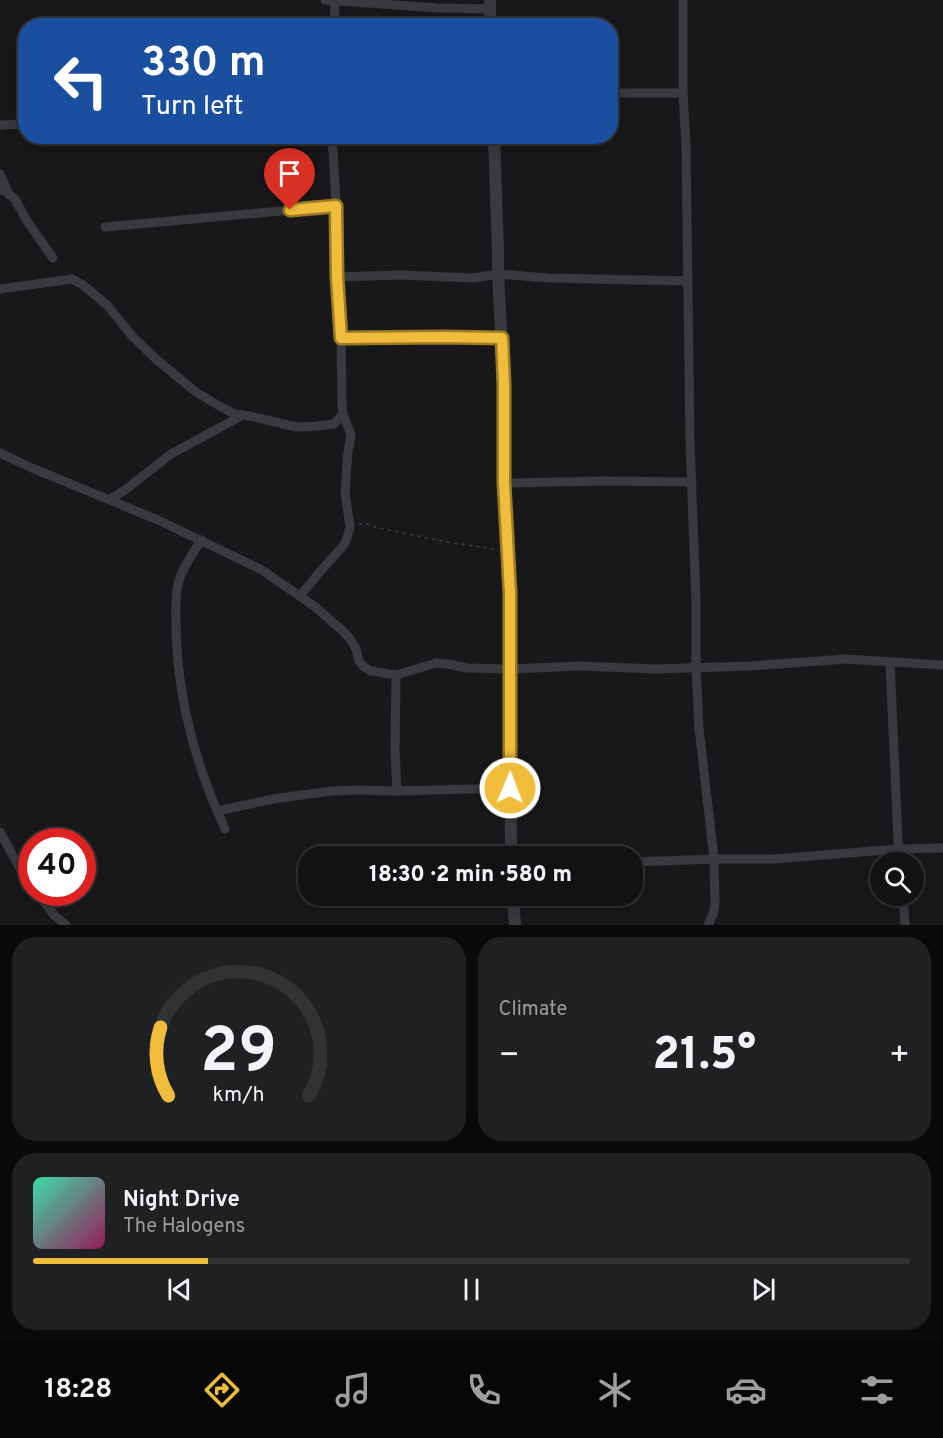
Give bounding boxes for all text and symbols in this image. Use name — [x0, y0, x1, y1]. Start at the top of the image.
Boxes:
text: 330 m — [141, 38, 266, 91]
icon: left — [42, 42, 120, 120]
text: Turn left — [141, 90, 243, 124]
pin — [264, 148, 315, 210]
icon: arrive — [273, 157, 306, 190]
position arrow — [478, 756, 542, 820]
speed limit sign: 40 — [18, 828, 96, 906]
map controls — [870, 852, 924, 906]
button: search — [870, 852, 924, 906]
text: 18:30 · 2 min · 580 m — [369, 862, 572, 889]
text: Climate — [499, 997, 567, 1023]
text: 29 — [200, 1015, 277, 1094]
text: 21.5° — [652, 1028, 756, 1085]
text: − — [499, 1036, 520, 1078]
text: + — [889, 1036, 910, 1078]
text: km/h — [213, 1082, 265, 1109]
text: Night Drive — [123, 1187, 240, 1214]
text: The Halogens — [123, 1214, 245, 1240]
icon: previous — [163, 1273, 196, 1306]
icon: pause — [455, 1273, 488, 1306]
icon: next — [747, 1273, 780, 1306]
icon: directions — [201, 1369, 243, 1411]
icon: music — [332, 1369, 374, 1411]
icon: phone — [463, 1369, 505, 1411]
icon: climate — [594, 1369, 636, 1411]
icon: car — [725, 1369, 767, 1411]
icon: filters — [856, 1369, 898, 1411]
text: 18:28 — [45, 1373, 112, 1407]

